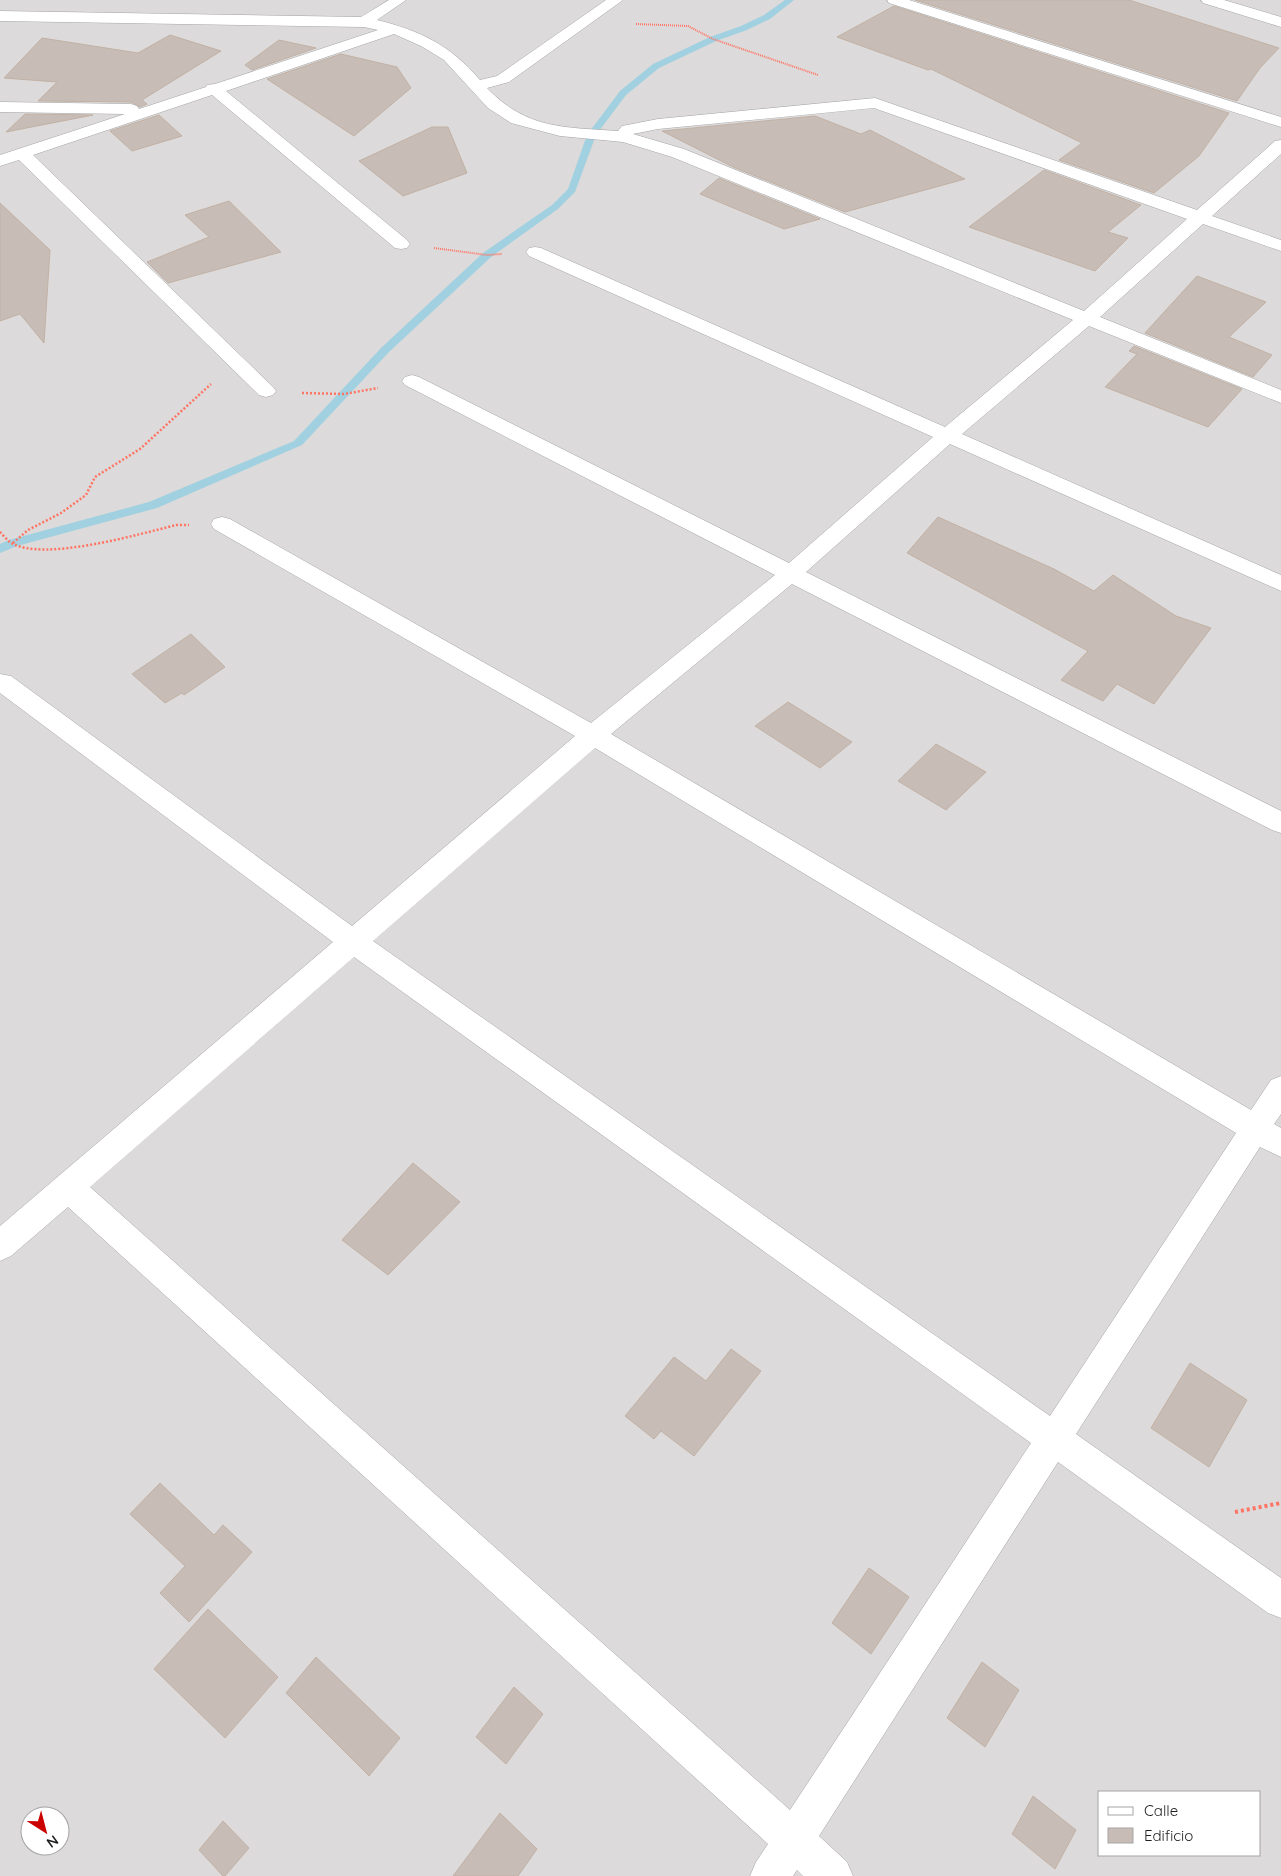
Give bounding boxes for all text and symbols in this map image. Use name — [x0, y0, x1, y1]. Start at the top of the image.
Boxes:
legend — [1098, 1791, 1261, 1856]
text: Calle — [1144, 1801, 1178, 1820]
north arrow — [20, 1806, 70, 1856]
text: Edificio — [1144, 1826, 1193, 1845]
text: N — [43, 1831, 62, 1852]

